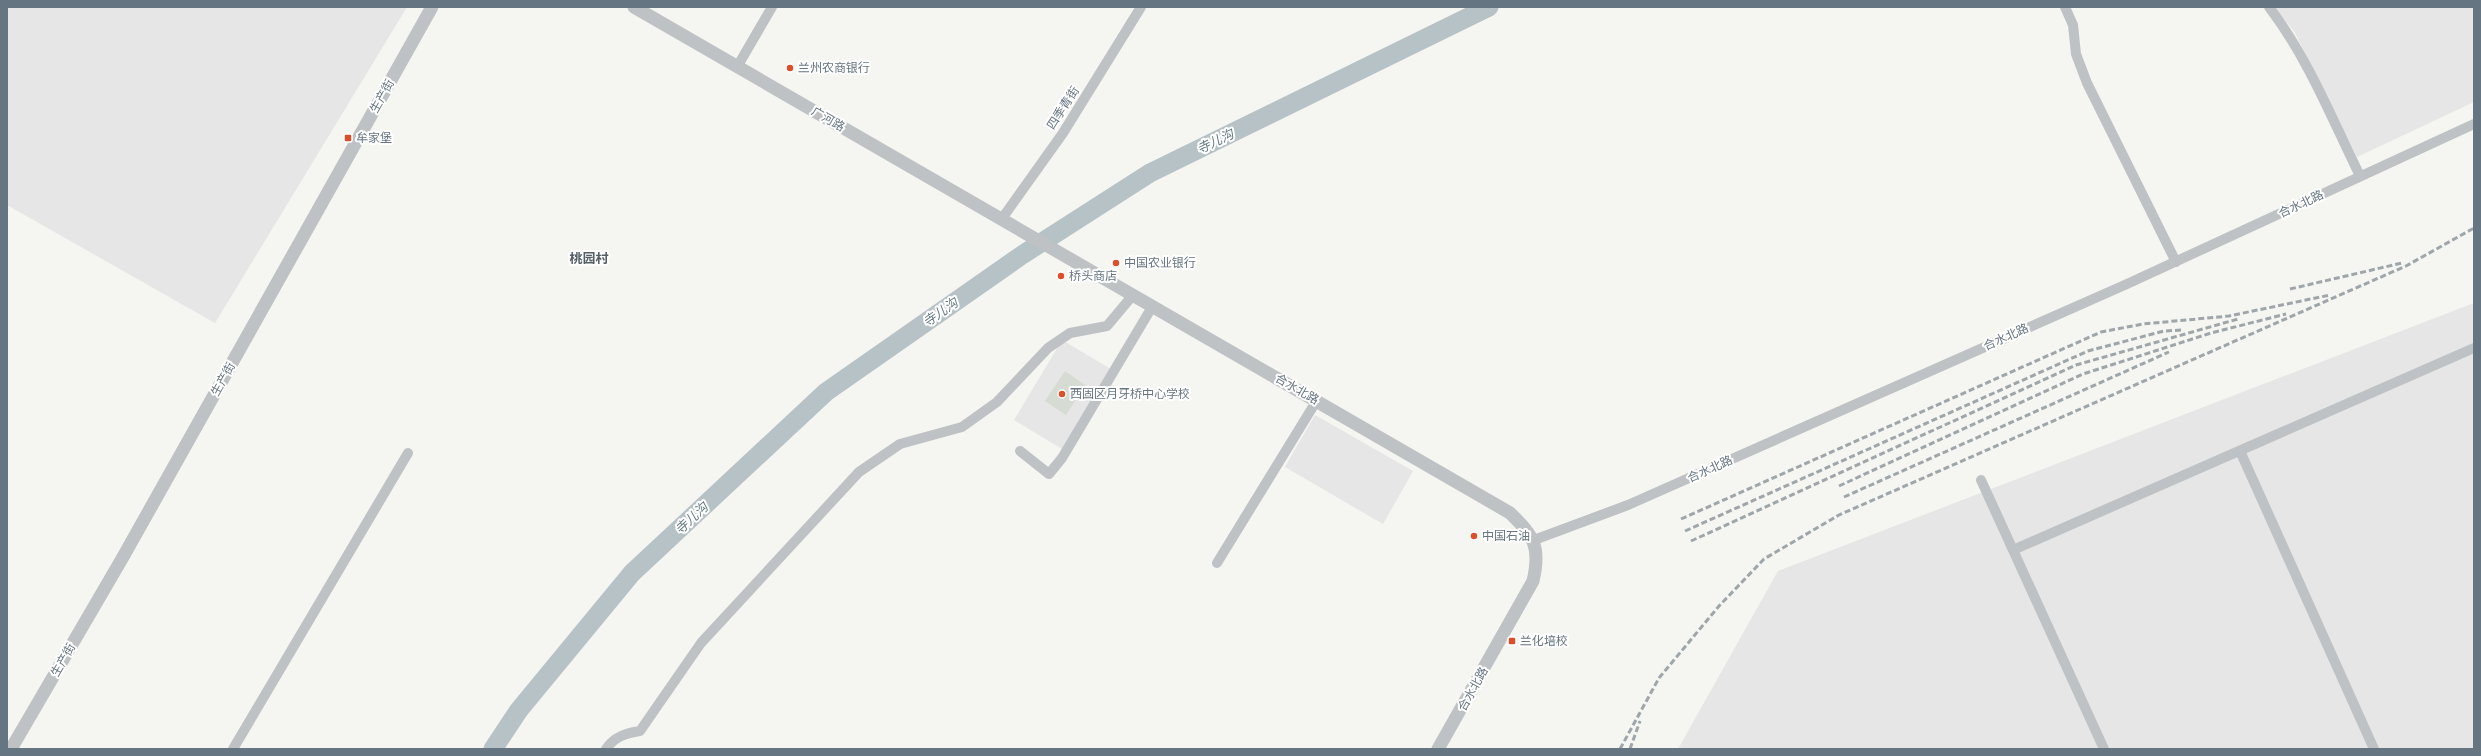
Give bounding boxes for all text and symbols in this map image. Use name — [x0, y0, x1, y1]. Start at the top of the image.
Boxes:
place label: 兰州农商银行 — [798, 60, 870, 75]
marker: 兰州农商银行 — [785, 63, 795, 73]
street label: 生产街 — [366, 76, 397, 115]
street label: 四季青街 — [1043, 84, 1082, 132]
street label: 广河路 — [809, 103, 848, 134]
water label: 寺儿沟 — [1194, 124, 1238, 157]
place label: 牟家堡 — [356, 130, 392, 145]
marker: 牟家堡 — [343, 133, 353, 143]
street label: 合水北路 — [2276, 187, 2326, 220]
district label: 桃园村 — [569, 250, 609, 266]
place label: 中国农业银行 — [1124, 255, 1196, 270]
marker: 中国农业银行 — [1111, 258, 1121, 268]
place label: 桥头商店 — [1069, 268, 1117, 283]
marker: 桥头商店 — [1056, 271, 1066, 281]
water label: 寺儿沟 — [919, 293, 962, 330]
street label: 合水北路 — [1981, 320, 2031, 353]
street label: 生产街 — [207, 359, 238, 398]
street label: 合水北路 — [1273, 370, 1322, 407]
place label: 西固区月牙桥中心学校 — [1070, 386, 1190, 401]
marker: 西固区月牙桥中心学校 — [1057, 389, 1067, 399]
street label: 合水北路 — [1685, 452, 1735, 485]
water label: 寺儿沟 — [671, 497, 712, 537]
place label: 中国石油 — [1482, 528, 1530, 543]
marker: 中国石油 — [1469, 531, 1479, 541]
place label: 兰化培校 — [1520, 633, 1568, 648]
marker: 兰化培校 — [1507, 636, 1517, 646]
street label: 生产街 — [47, 640, 78, 679]
street label: 合水北路 — [1454, 664, 1491, 713]

